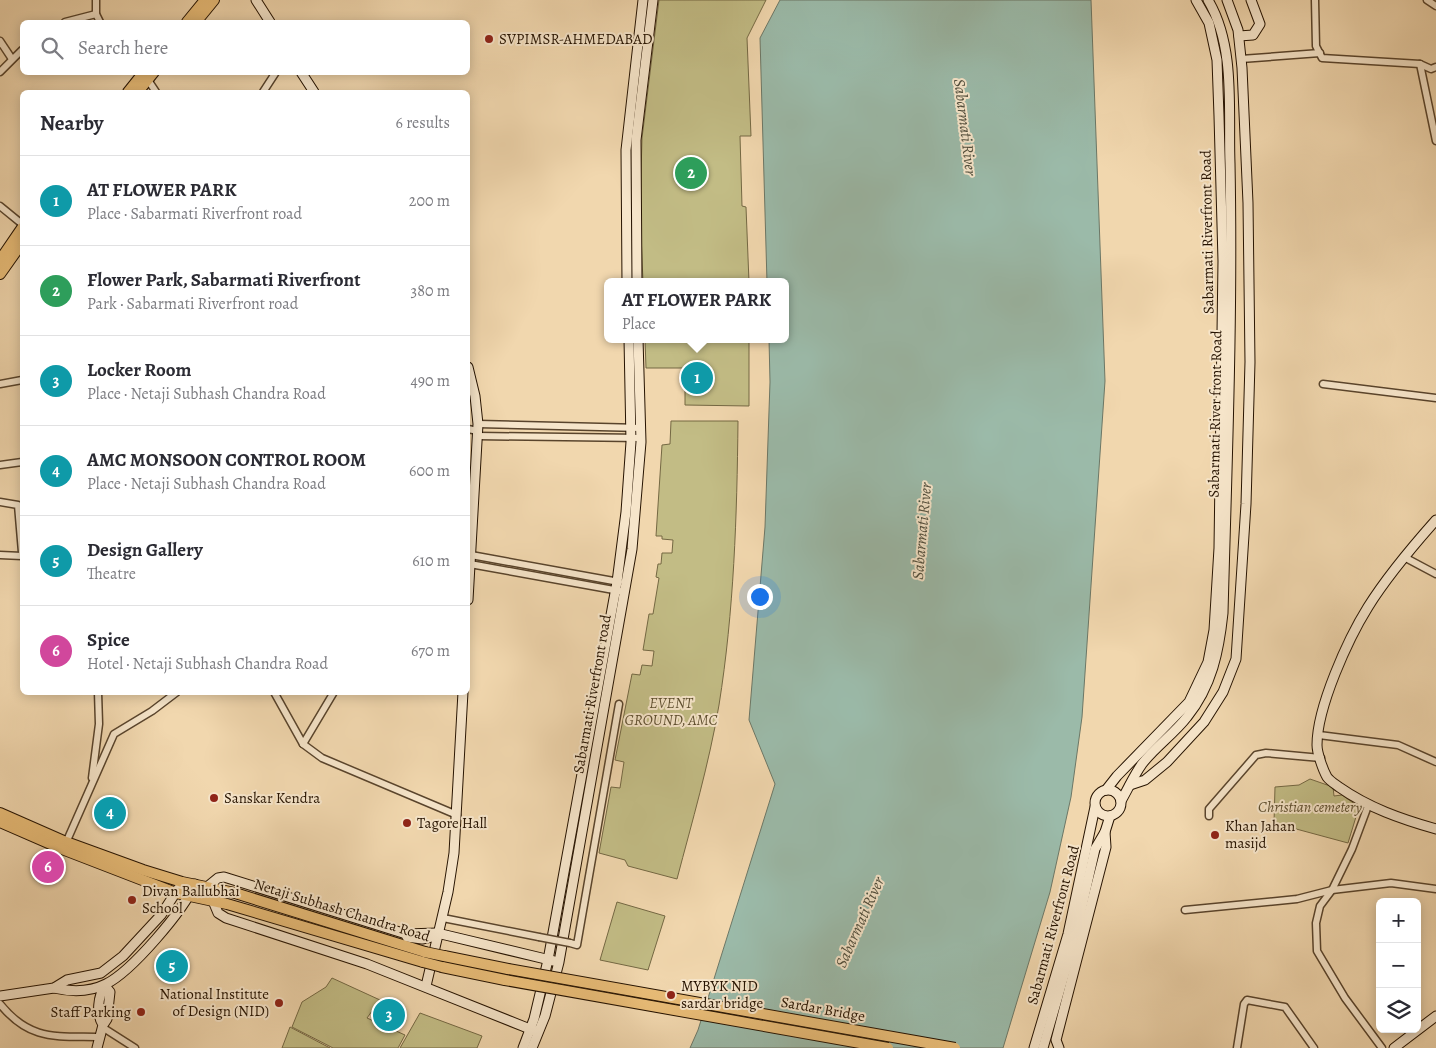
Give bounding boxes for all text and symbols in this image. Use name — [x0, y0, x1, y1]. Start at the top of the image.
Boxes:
search box — [20, 20, 470, 75]
place label: SVPIMSR-AHMEDABAD — [499, 29, 653, 49]
marker: SVPIMSR-AHMEDABAD — [483, 33, 495, 45]
icon: search — [38, 34, 66, 62]
text: Search here — [78, 35, 168, 61]
water label: Sabarmati River — [948, 78, 982, 177]
text: Nearby — [40, 109, 103, 137]
text: 6 results — [396, 112, 450, 134]
street label: Sabarmati Riverfront Road — [1196, 149, 1218, 314]
pin: 2 — [675, 154, 707, 192]
text: AT FLOWER PARK — [87, 177, 237, 203]
text: 1 — [53, 190, 59, 212]
text: 200 m — [409, 190, 450, 212]
text: Place · Sabarmati Riverfront road — [87, 203, 302, 225]
text: Flower Park, Sabarmati Riverfront — [87, 267, 361, 293]
popup — [604, 278, 789, 343]
text: 2 — [52, 280, 60, 302]
text: 380 m — [411, 280, 450, 302]
text: AT FLOWER PARK — [622, 287, 771, 313]
text: Park · Sabarmati Riverfront road — [87, 293, 298, 315]
text: Place — [622, 313, 656, 335]
street label: Sabarmati River front Road — [1204, 329, 1226, 498]
text: Locker Room — [87, 357, 192, 383]
pin: 1 — [681, 359, 713, 397]
text: 3 — [53, 370, 59, 392]
text: 490 m — [410, 370, 450, 392]
text: Place · Netaji Subhash Chandra Road — [87, 383, 326, 405]
text: AMC MONSOON CONTROL ROOM — [87, 447, 366, 473]
text: 4 — [52, 460, 60, 482]
text: 600 m — [409, 460, 450, 482]
text: Place · Netaji Subhash Chandra Road — [87, 473, 326, 495]
water label: Sabarmati River — [907, 481, 937, 580]
text: Design Gallery — [87, 537, 203, 563]
text: 5 — [53, 550, 59, 572]
text: 610 m — [412, 550, 450, 572]
text: Theatre — [87, 563, 136, 585]
your location — [747, 584, 773, 610]
street label: Sabarmati Riverfront road — [568, 612, 616, 775]
text: Spice — [87, 627, 130, 653]
text: 6 — [52, 640, 60, 662]
text: 670 m — [411, 640, 450, 662]
text: Hotel · Netaji Subhash Chandra Road — [87, 653, 328, 675]
park label: EVENT GROUND, AMC — [624, 693, 718, 730]
place label: Sanskar Kendra — [224, 788, 320, 808]
marker: Sanskar Kendra — [208, 792, 220, 804]
pin: 4 — [94, 794, 126, 832]
park label: Christian cemetery — [1258, 797, 1362, 817]
place label: Tagore Hall — [417, 813, 487, 833]
place label: Khan Jahan masijd — [1225, 816, 1295, 853]
marker: Tagore Hall — [401, 817, 413, 829]
marker: Khan Jahan masijd — [1209, 829, 1221, 841]
street label: Sabarmati Riverfront Road — [1022, 842, 1084, 1007]
pin: 6 — [32, 848, 64, 886]
water label: Sabarmati River — [830, 873, 890, 971]
street label: Netaji Subhash Chandra Road — [251, 874, 433, 947]
place label: Divan Ballubhai School — [142, 881, 240, 918]
marker: Divan Ballubhai School — [126, 894, 138, 906]
map controls — [1376, 898, 1421, 1033]
button: + — [1376, 898, 1421, 943]
button: − — [1376, 943, 1421, 988]
pin: 5 — [156, 947, 188, 985]
place label: MYBYK NID sardar bridge — [681, 976, 764, 1013]
place label: National Institute of Design (NID) — [160, 984, 269, 1021]
button: layers — [1376, 988, 1421, 1033]
marker: MYBYK NID sardar bridge — [665, 989, 677, 1001]
street label: Sardar Bridge — [779, 992, 867, 1026]
pin: 3 — [373, 996, 405, 1034]
marker: National Institute of Design (NID) — [273, 997, 285, 1009]
place label: Staff Parking — [51, 1002, 131, 1022]
marker: Staff Parking — [135, 1006, 147, 1018]

